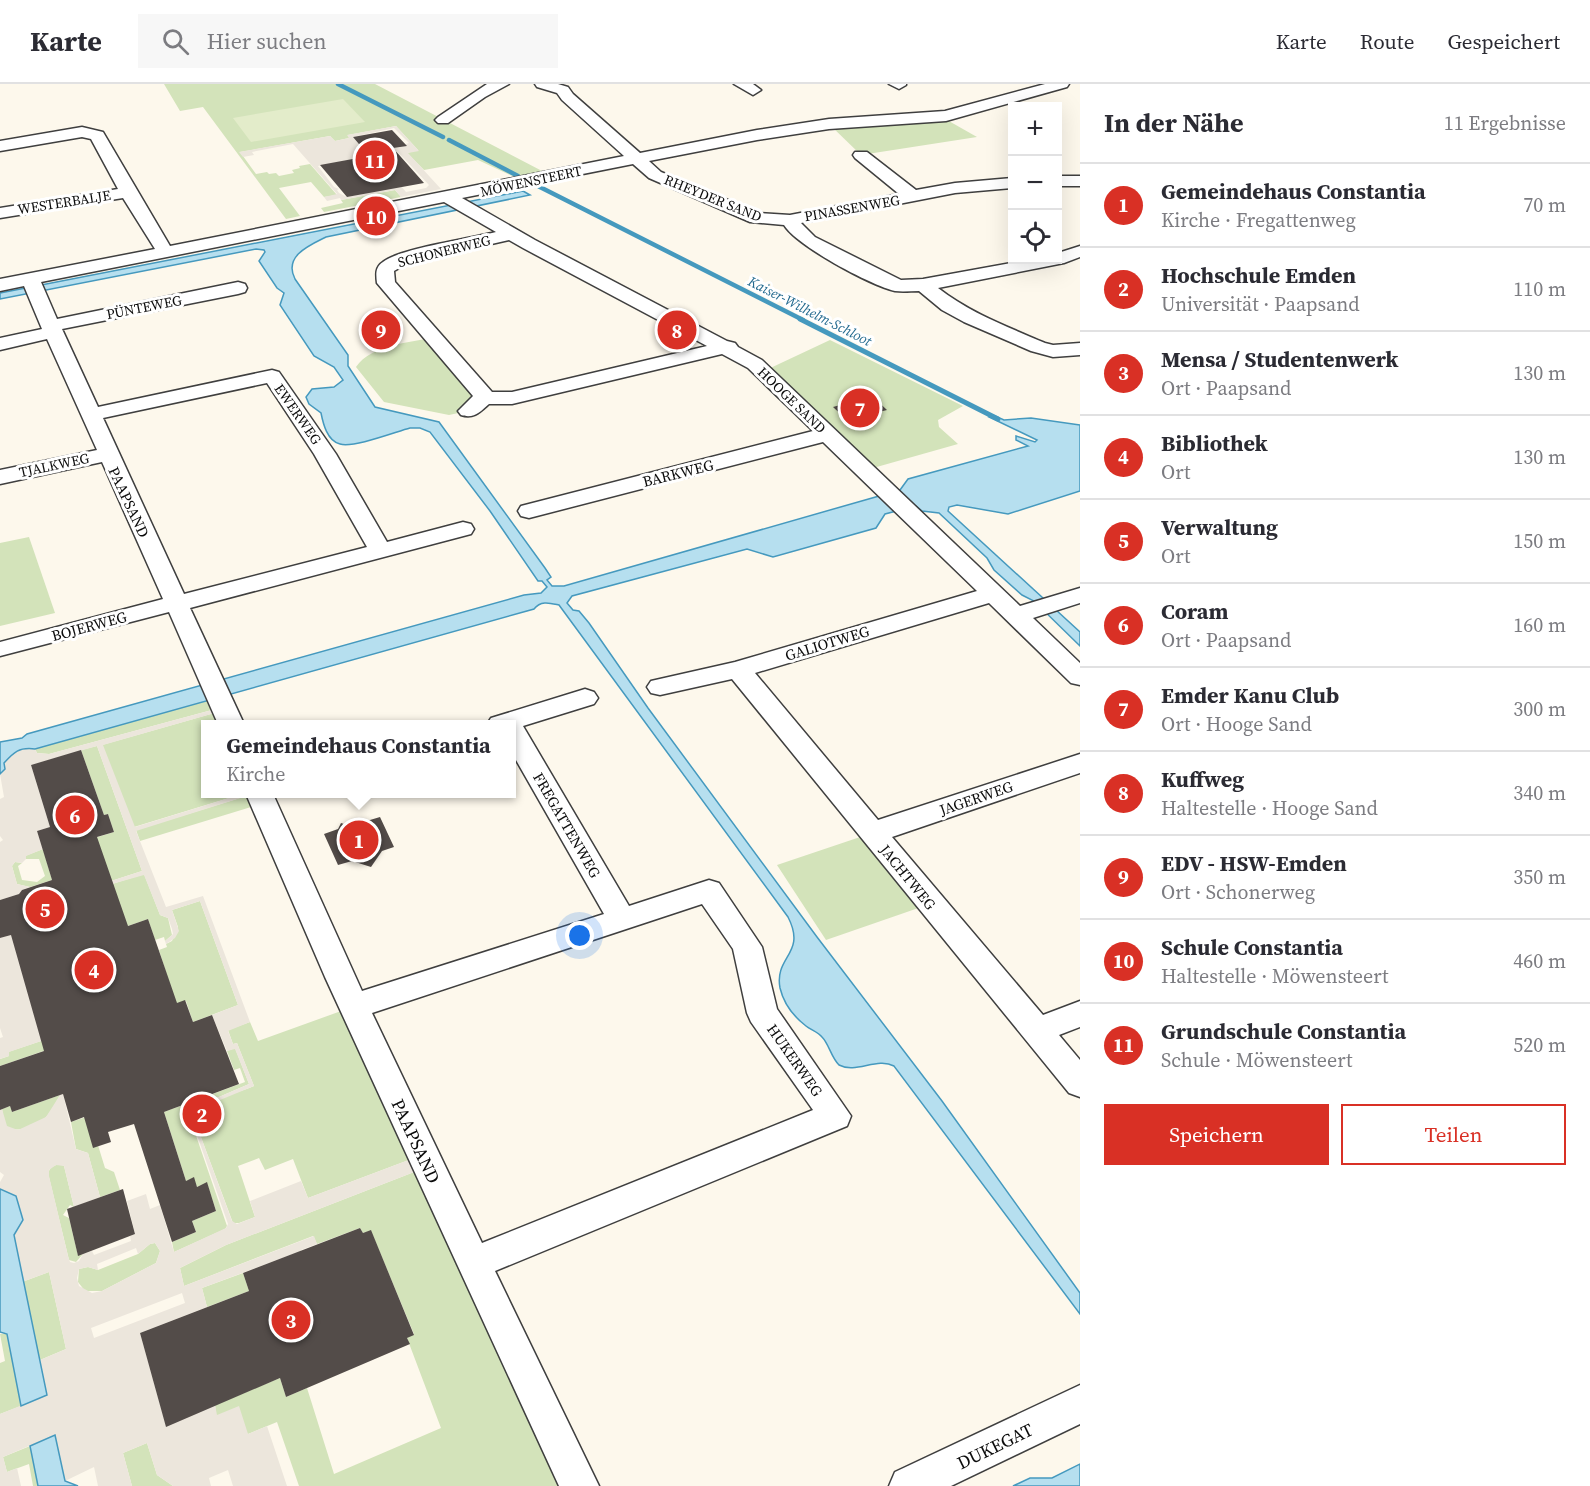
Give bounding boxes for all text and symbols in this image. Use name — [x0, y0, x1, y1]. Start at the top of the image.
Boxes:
search box — [138, 14, 558, 68]
text: Karte — [30, 22, 102, 60]
icon: search — [159, 25, 192, 58]
text: Hier suchen — [207, 26, 327, 56]
text: Karte — [1276, 27, 1327, 56]
text: Route — [1360, 27, 1414, 56]
text: Gespeichert — [1447, 27, 1560, 56]
map controls — [1008, 102, 1062, 264]
button: + — [1008, 102, 1062, 156]
text: In der Nähe — [1104, 105, 1244, 141]
text: 11 Ergebnisse — [1444, 109, 1566, 137]
pin: 11 — [356, 138, 394, 182]
button: − — [1008, 156, 1062, 210]
street label: MÖWENSTEERT — [478, 160, 584, 202]
street label: RHEYDER SAND — [661, 169, 765, 227]
text: Gemeindehaus Constantia — [1161, 176, 1426, 206]
street label: WESTERBALJE — [16, 185, 112, 219]
street label: PINASSENWEG — [803, 190, 902, 226]
text: 1 — [1118, 191, 1129, 219]
text: 70 m — [1523, 191, 1566, 219]
pin: 10 — [356, 194, 395, 238]
text: Kirche · Fregattenweg — [1161, 206, 1356, 234]
button: locate — [1008, 210, 1062, 264]
street label: SCHONERWEG — [396, 230, 493, 272]
text: Hochschule Emden — [1161, 260, 1356, 290]
water label: Kaiser-Wilhelm-Schloot — [744, 271, 877, 351]
text: 2 — [1118, 275, 1129, 303]
text: 110 m — [1513, 275, 1566, 303]
street label: PÜNTEWEG — [105, 290, 184, 324]
text: Universität · Paapsand — [1161, 290, 1360, 318]
pin: 9 — [362, 308, 400, 352]
pin: 8 — [658, 308, 696, 352]
text: Mensa / Studentenwerk — [1161, 344, 1399, 374]
text: 3 — [1118, 359, 1129, 387]
text: 130 m — [1513, 359, 1566, 387]
street label: HOOGE SAND — [753, 362, 831, 438]
text: Ort · Paapsand — [1161, 374, 1291, 402]
street label: EWERWEG — [270, 380, 327, 449]
pin: 7 — [840, 386, 880, 430]
text: Bibliothek — [1161, 428, 1268, 458]
text: 4 — [1118, 443, 1129, 471]
text: 130 m — [1513, 443, 1566, 471]
street label: TJALKWEG — [17, 448, 91, 482]
street label: BARKWEG — [640, 454, 716, 492]
text: Ort — [1161, 458, 1190, 486]
street label: PAAPSAND — [104, 463, 154, 541]
text: Verwaltung — [1161, 512, 1278, 542]
text: 5 — [1118, 527, 1129, 555]
text: 150 m — [1513, 527, 1566, 555]
text: Ort — [1161, 542, 1190, 570]
text: Coram — [1161, 596, 1228, 626]
street label: BOJERWEG — [49, 606, 129, 646]
text: 6 — [1118, 611, 1129, 639]
text: 160 m — [1513, 611, 1566, 639]
street label: GALIOTWEG — [782, 620, 872, 666]
text: Ort · Paapsand — [1161, 626, 1291, 654]
text: Emder Kanu Club — [1161, 680, 1339, 710]
text: 7 — [1118, 695, 1129, 723]
text: 300 m — [1513, 695, 1566, 723]
text: Ort · Hooge Sand — [1161, 710, 1312, 738]
popup — [201, 720, 516, 798]
text: Gemeindehaus Constantia — [226, 730, 491, 760]
text: Kirche — [226, 760, 286, 788]
text: Kuffweg — [1161, 764, 1244, 794]
street label: FREGATTENWEG — [528, 768, 606, 882]
street label: JAGERWEG — [936, 776, 1015, 821]
text: 8 — [1118, 779, 1129, 807]
text: 340 m — [1513, 779, 1566, 807]
pin: 6 — [56, 792, 94, 838]
text: Haltestelle · Hooge Sand — [1161, 794, 1378, 822]
pin: 1 — [340, 818, 378, 862]
street label: JACHTWEG — [875, 839, 941, 914]
text: EDV - HSW-Emden — [1161, 848, 1347, 878]
text: 9 — [1118, 863, 1129, 891]
text: 350 m — [1513, 863, 1566, 891]
text: Ort · Schonerweg — [1161, 878, 1315, 906]
pin: 5 — [26, 886, 64, 932]
your location — [565, 921, 594, 950]
text: Schule Constantia — [1161, 932, 1343, 962]
text: 10 — [1113, 947, 1134, 975]
text: 460 m — [1513, 947, 1566, 975]
pin: 4 — [74, 948, 113, 992]
text: Haltestelle · Möwensteert — [1161, 962, 1389, 990]
text: Grundschule Constantia — [1161, 1016, 1406, 1046]
street label: HUKERWEG — [762, 1019, 828, 1101]
text: 11 — [1113, 1031, 1134, 1059]
text: 520 m — [1513, 1031, 1566, 1059]
text: Schule · Möwensteert — [1161, 1046, 1353, 1074]
pin: 2 — [182, 1092, 222, 1136]
street label: PAAPSAND — [386, 1095, 446, 1187]
button: Speichern — [1104, 1104, 1329, 1165]
button: Teilen — [1341, 1104, 1566, 1165]
pin: 3 — [272, 1298, 310, 1342]
street label: DUKEGAT — [953, 1417, 1037, 1475]

